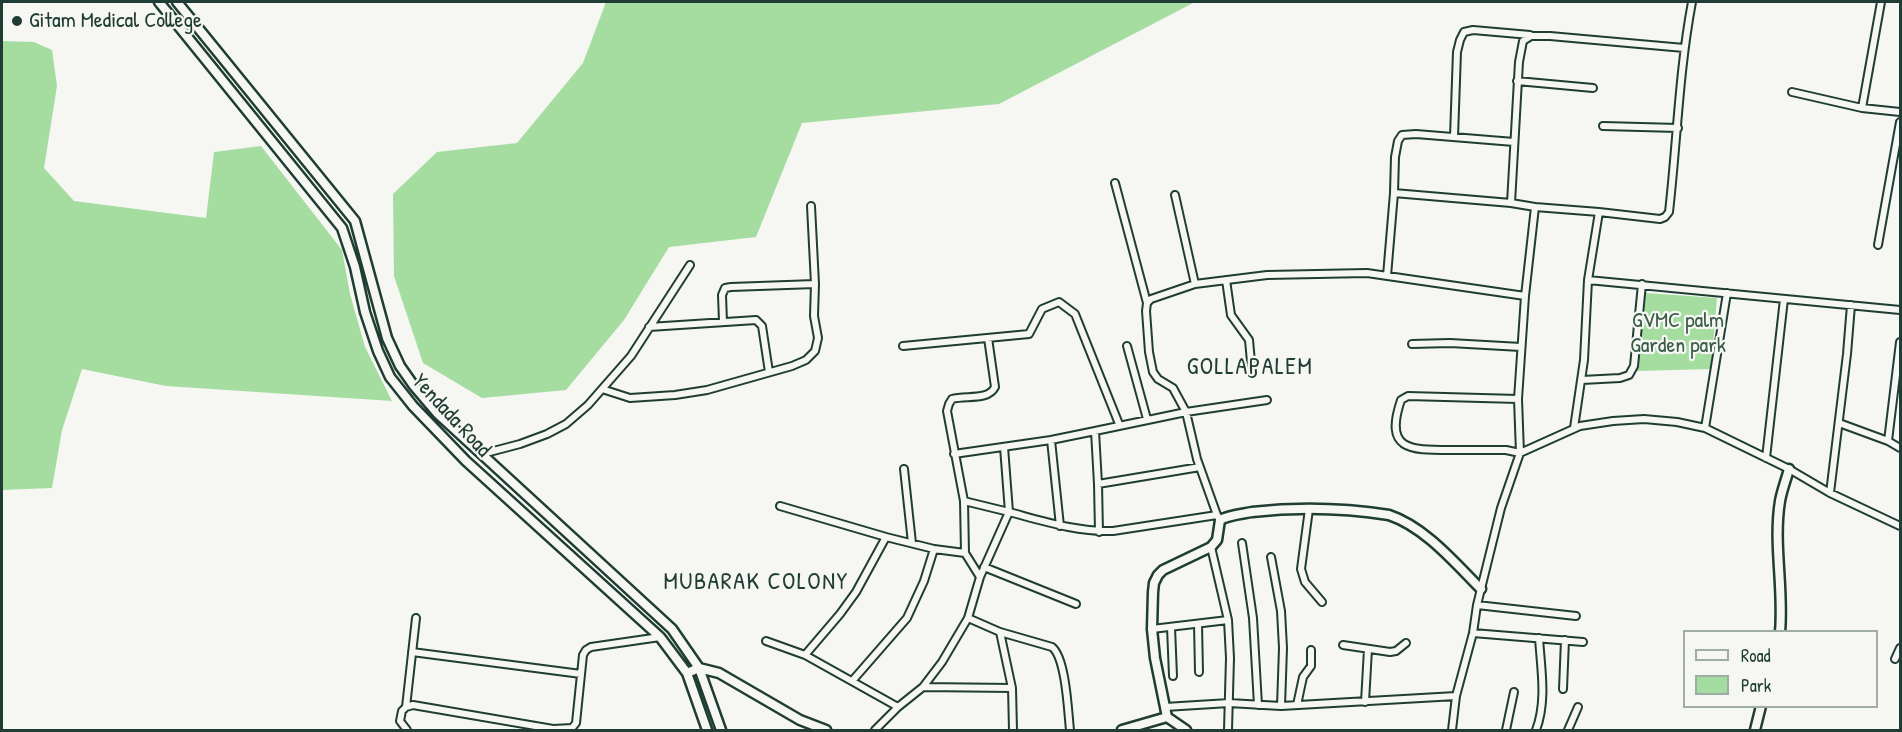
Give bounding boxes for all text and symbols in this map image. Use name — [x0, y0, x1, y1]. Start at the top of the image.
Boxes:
place label: Gitam Medical College — [29, 8, 202, 34]
marker: Gitam Medical College — [10, 14, 24, 28]
park label: GVMC palm Garden park — [1630, 308, 1726, 360]
district label: GOLLAPALEM — [1187, 354, 1313, 382]
street label: Yendada Road — [406, 369, 496, 463]
district label: MUBARAK COLONY — [663, 569, 849, 597]
legend — [1683, 630, 1878, 708]
text: Road — [1741, 643, 1771, 668]
text: Park — [1741, 673, 1771, 698]

